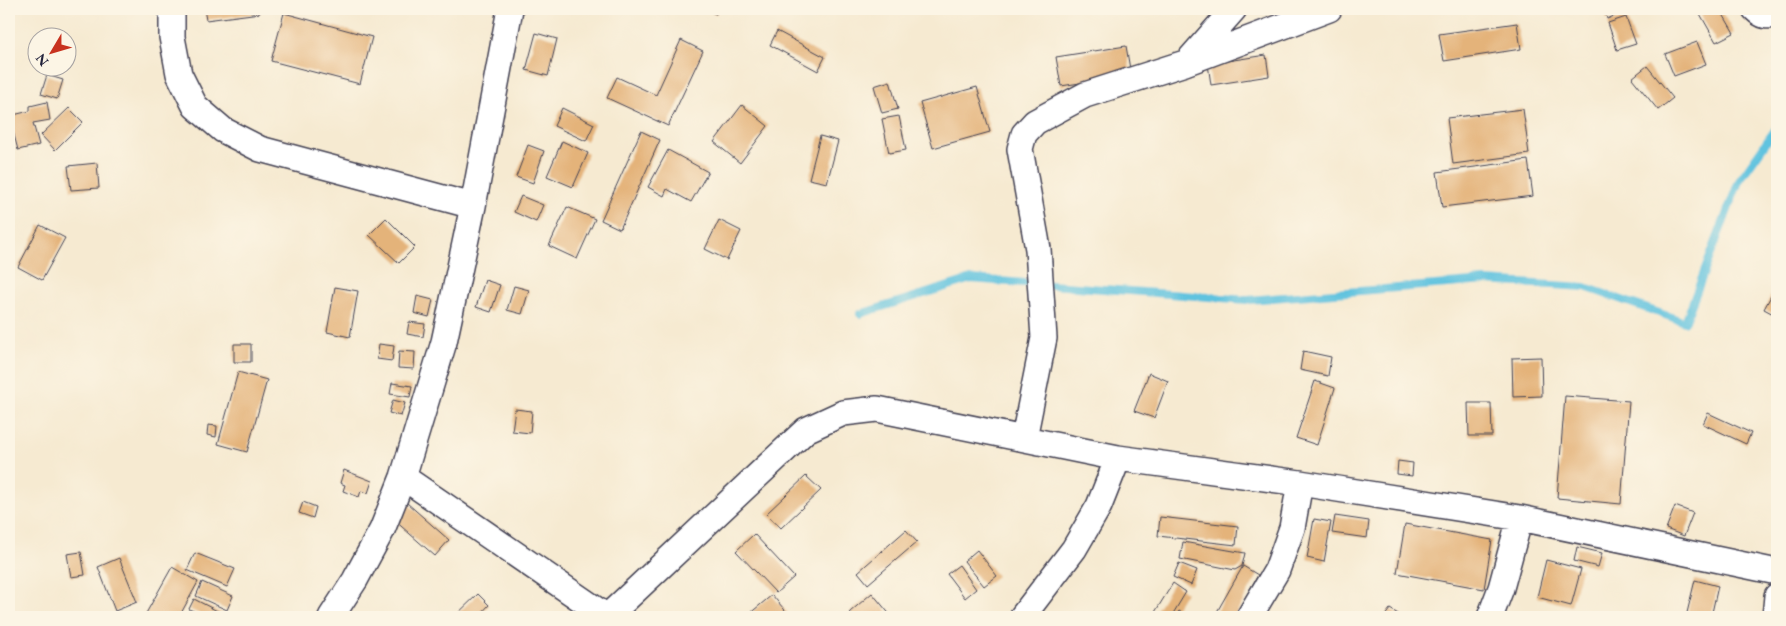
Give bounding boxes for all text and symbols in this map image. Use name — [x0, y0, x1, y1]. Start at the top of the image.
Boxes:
north arrow — [28, 28, 78, 78]
text: N — [31, 49, 52, 70]

